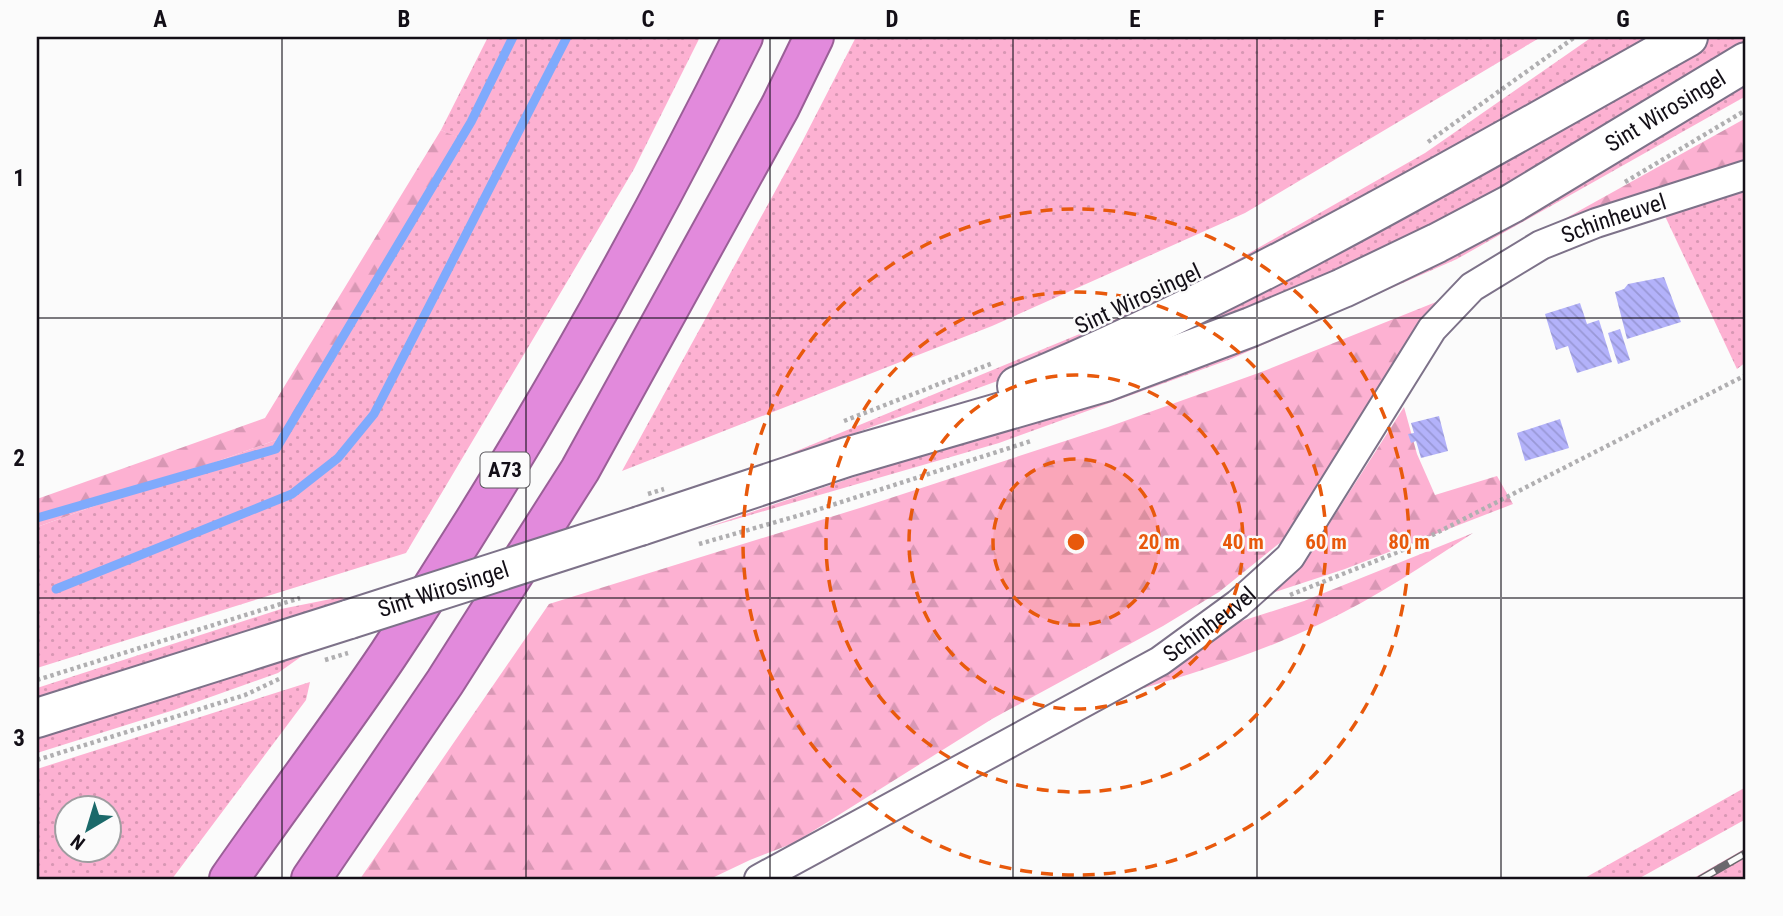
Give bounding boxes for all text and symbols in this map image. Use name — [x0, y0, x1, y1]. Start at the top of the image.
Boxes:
text: A — [153, 6, 167, 33]
text: B — [398, 6, 410, 33]
text: C — [641, 6, 655, 33]
text: D — [886, 6, 899, 33]
text: E — [1129, 6, 1141, 33]
text: F — [1374, 6, 1385, 33]
text: G — [1616, 6, 1630, 33]
street label: Sint Wirosingel — [1600, 64, 1730, 157]
text: 1 — [13, 165, 25, 192]
street label: Schinheuvel — [1557, 188, 1669, 249]
street label: Sint Wirosingel — [1071, 258, 1205, 340]
text: 2 — [13, 445, 25, 472]
road number: A73 — [480, 452, 530, 488]
centre of rings — [1064, 530, 1088, 554]
text: 20 m — [1138, 530, 1180, 554]
text: 40 m — [1222, 530, 1264, 554]
text: 60 m — [1305, 530, 1347, 554]
text: 80 m — [1388, 530, 1430, 554]
street label: Sint Wirosingel — [374, 555, 512, 623]
street label: Schinheuvel — [1158, 581, 1261, 668]
text: 3 — [13, 725, 25, 752]
north arrow — [52, 794, 122, 864]
text: N — [66, 829, 90, 855]

